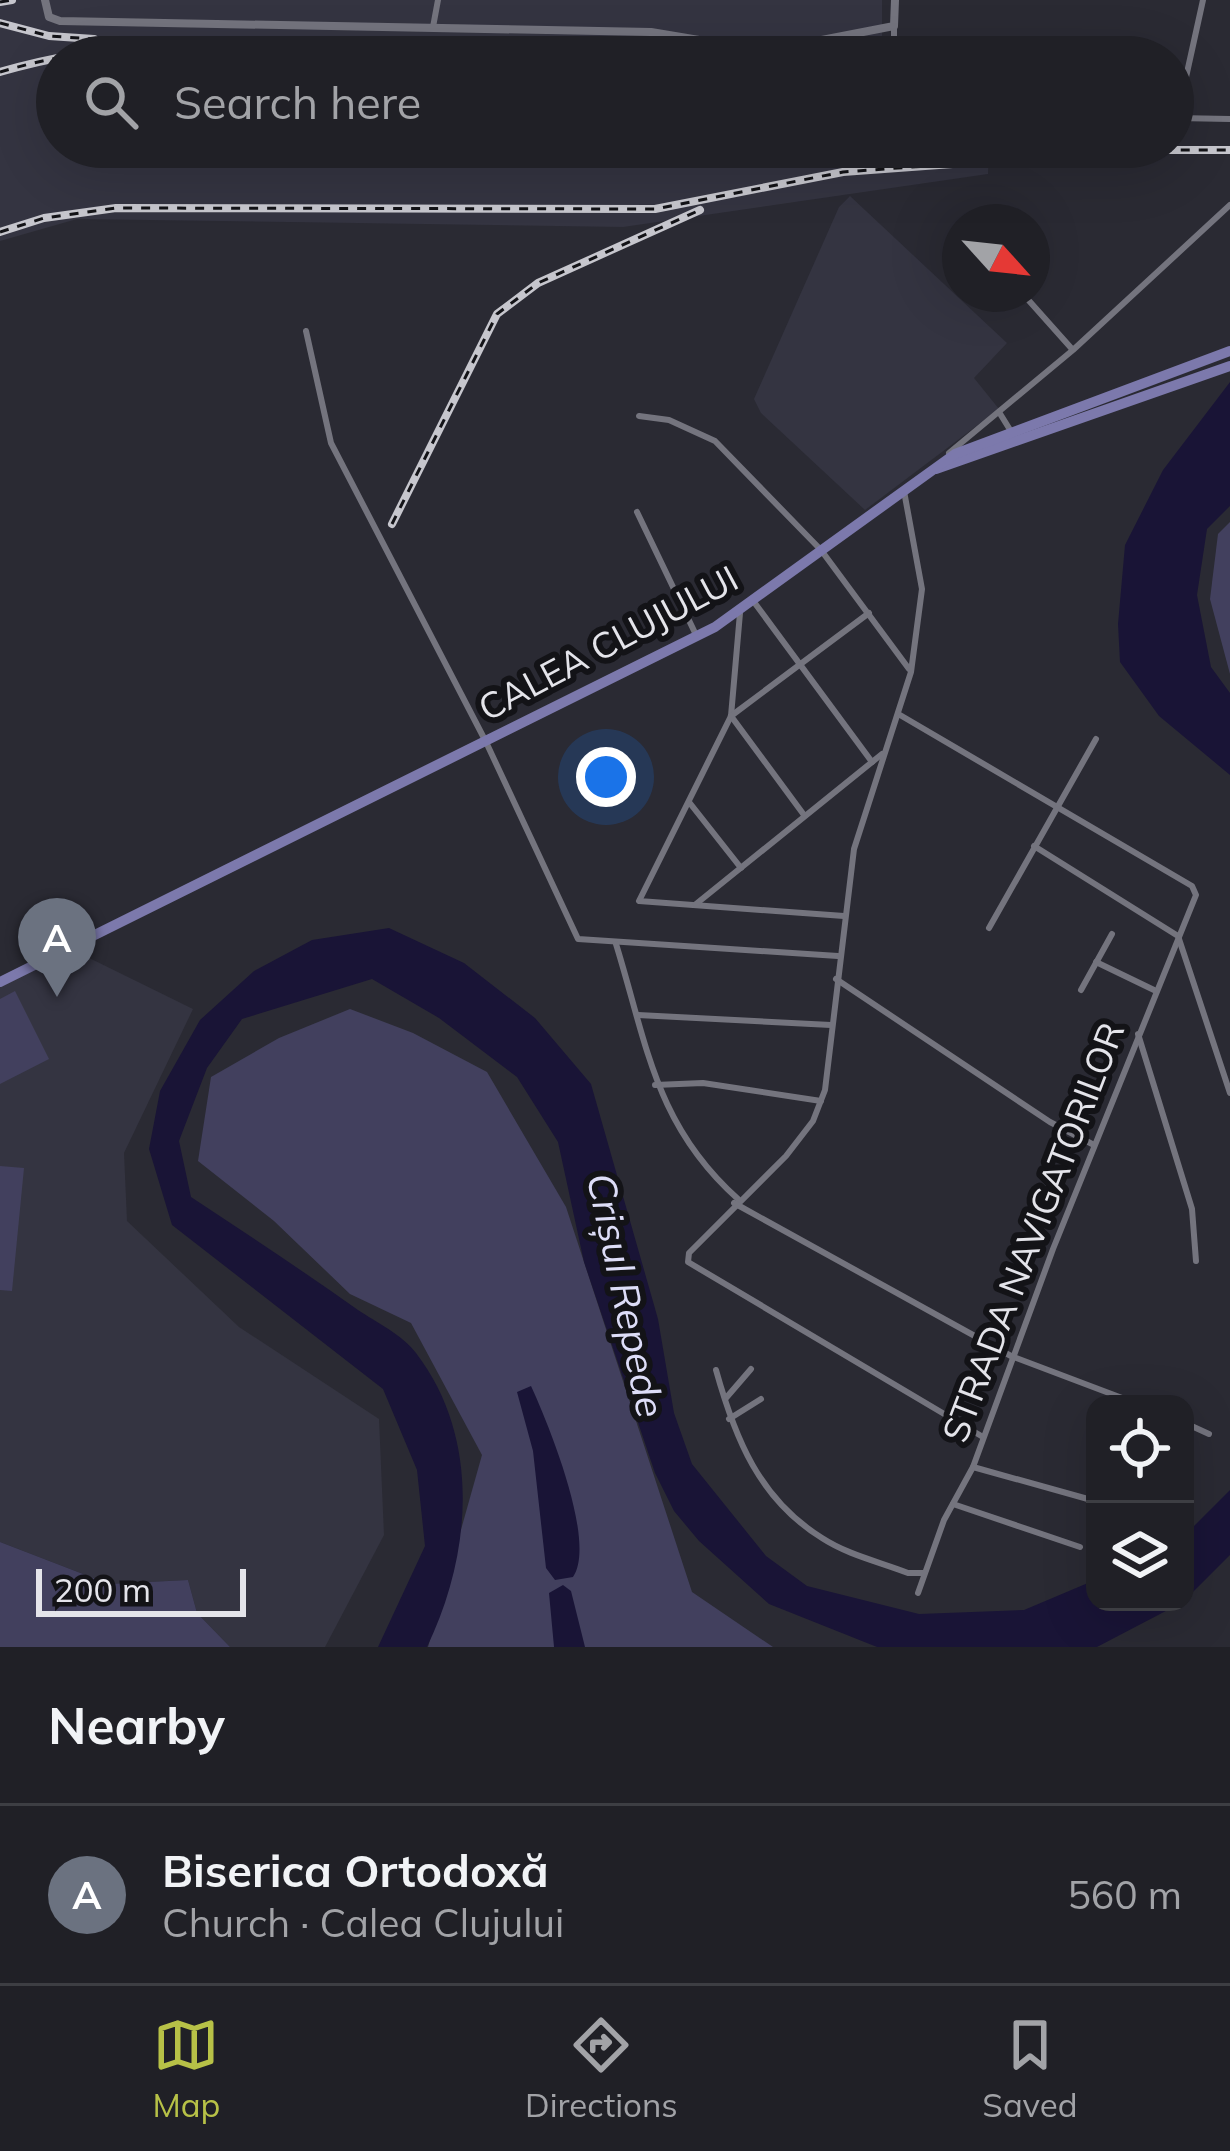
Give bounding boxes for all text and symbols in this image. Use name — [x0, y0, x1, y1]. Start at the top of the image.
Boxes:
search box — [36, 36, 1194, 168]
icon: search — [78, 69, 144, 135]
text: Search here — [174, 74, 421, 130]
north arrow — [942, 204, 1050, 312]
street label: CALEA CLUJULUI — [470, 555, 745, 730]
your location — [576, 747, 636, 807]
pin: A — [18, 898, 96, 997]
street label: STRADA NAVIGATORILOR — [932, 1016, 1133, 1448]
water label: Crișul Repede — [576, 1168, 676, 1422]
map controls — [1086, 1395, 1194, 1611]
button: locate — [1086, 1395, 1194, 1503]
button: layers — [1086, 1503, 1194, 1611]
scale bar — [36, 1563, 246, 1616]
text: 200 m — [54, 1569, 151, 1610]
text: Nearby — [48, 1693, 225, 1757]
text: Biserica Ortodoxă — [162, 1842, 549, 1898]
text: A — [72, 1870, 102, 1919]
text: 560 m — [1067, 1870, 1182, 1919]
text: Church · Calea Clujului — [162, 1898, 564, 1947]
tab: Map — [152, 2012, 220, 2125]
tab: Directions — [525, 2012, 678, 2125]
tab: Saved — [982, 2012, 1078, 2125]

